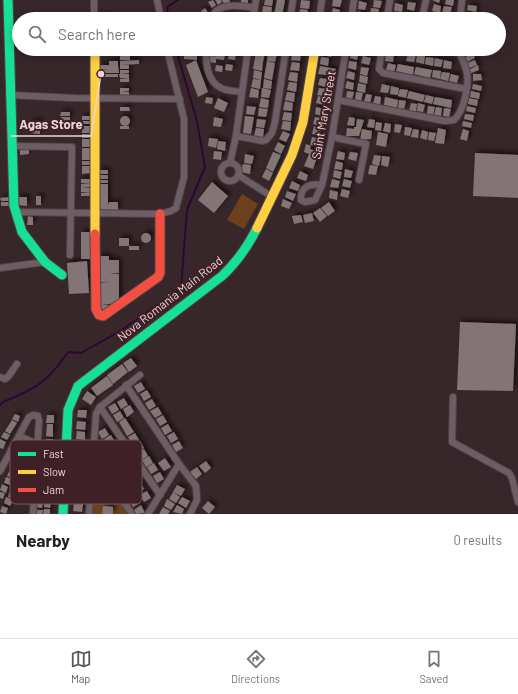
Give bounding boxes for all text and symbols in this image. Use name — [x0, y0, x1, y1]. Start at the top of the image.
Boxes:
search box — [12, 12, 506, 56]
icon: search — [26, 23, 48, 45]
text: Search here — [58, 25, 136, 43]
street label: Saint Mary Street — [308, 70, 338, 160]
callout: Agas Store — [11, 111, 91, 136]
text: Agas Store — [19, 116, 83, 132]
street label: Nova Romania Main Road — [114, 253, 225, 344]
legend — [10, 440, 142, 504]
text: Fast — [43, 447, 64, 460]
text: Slow — [43, 465, 66, 478]
text: Jam — [43, 483, 64, 496]
text: Nearby — [16, 530, 70, 550]
text: 0 results — [453, 532, 502, 548]
tab: Map — [70, 648, 92, 685]
tab: Directions — [231, 648, 280, 685]
tab: Saved — [419, 648, 448, 685]

